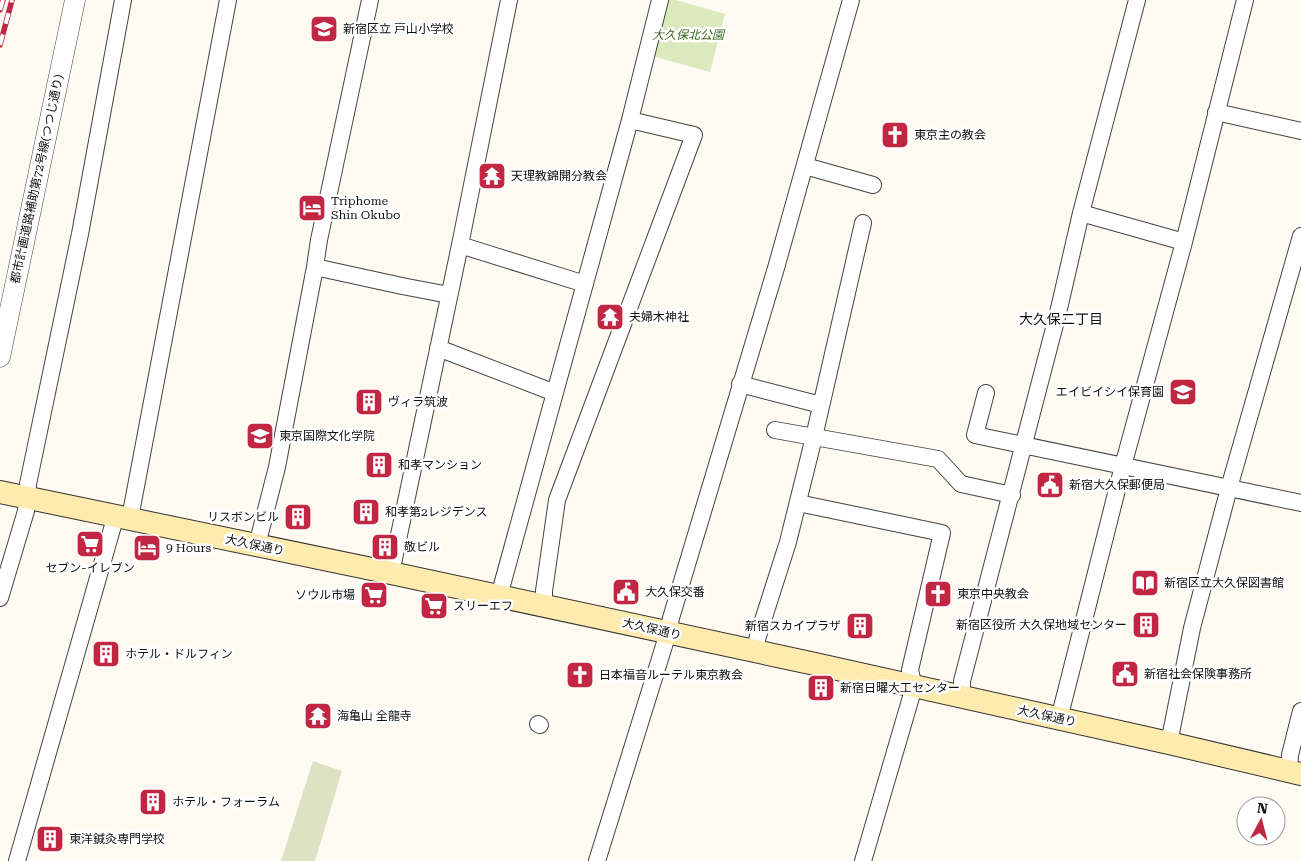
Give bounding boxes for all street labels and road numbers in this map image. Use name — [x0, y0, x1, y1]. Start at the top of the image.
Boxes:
street label: 都市計画道路補助第72号線(つつじ通り) — [8, 73, 66, 285]
street label: 大久保通り — [224, 532, 286, 558]
street label: 大久保通り — [621, 615, 683, 643]
street label: 大久保通り — [1016, 703, 1078, 729]

